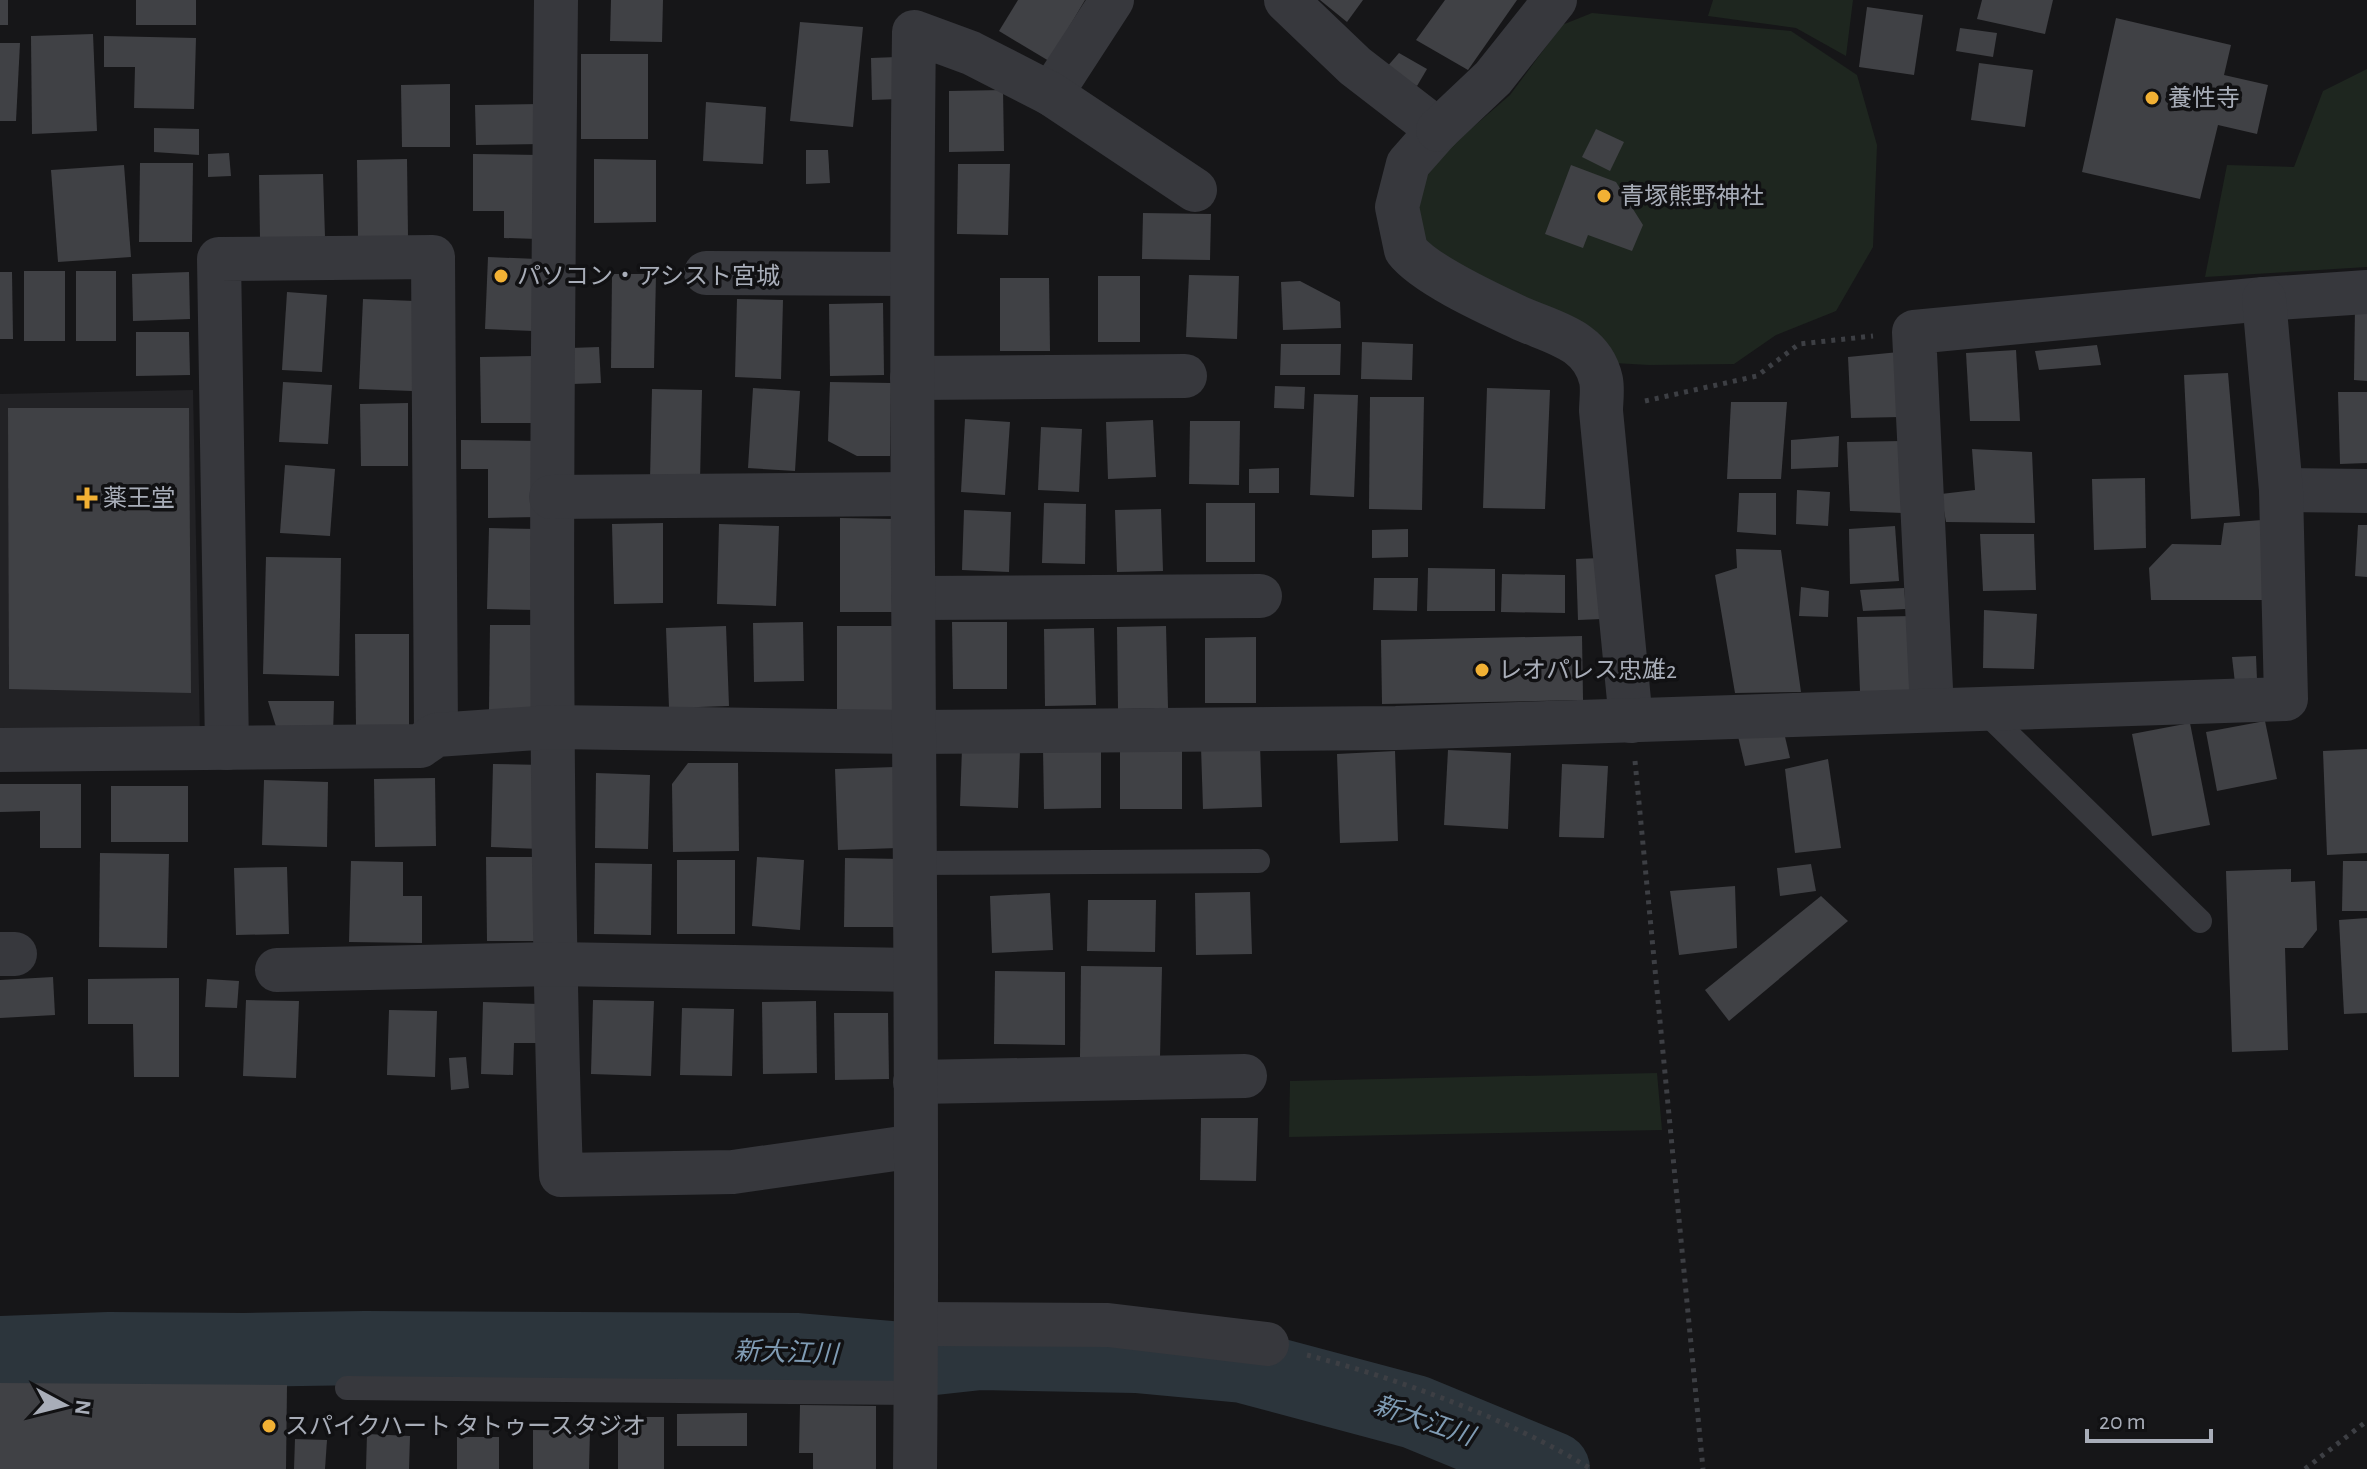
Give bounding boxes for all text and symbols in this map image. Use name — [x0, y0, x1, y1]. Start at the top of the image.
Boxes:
place label: 養性寺 — [2168, 85, 2240, 111]
marker: 養性寺 — [2143, 89, 2161, 107]
place label: 青塚熊野神社 — [1620, 183, 1764, 209]
marker: 青塚熊野神社 — [1595, 187, 1613, 205]
place label: パソコン・アシスト宮城 — [517, 263, 780, 289]
marker: パソコン・アシスト宮城 — [492, 267, 510, 285]
place label: 薬王堂 — [103, 485, 175, 511]
marker: 薬王堂 — [78, 489, 96, 507]
place label: レオパレス忠雄2 — [1498, 657, 1677, 683]
marker: レオパレス忠雄2 — [1473, 661, 1491, 679]
water label: 新大江川 — [734, 1337, 841, 1368]
north arrow — [24, 1365, 104, 1445]
water label: 新大江川 — [1370, 1391, 1480, 1451]
scale bar — [2087, 1393, 2211, 1443]
text: N — [71, 1398, 95, 1416]
text: 20 m — [2099, 1410, 2146, 1434]
place label: スパイクハート タトゥースタジオ — [285, 1414, 646, 1439]
marker: スパイクハート タトゥースタジオ — [260, 1417, 278, 1435]

